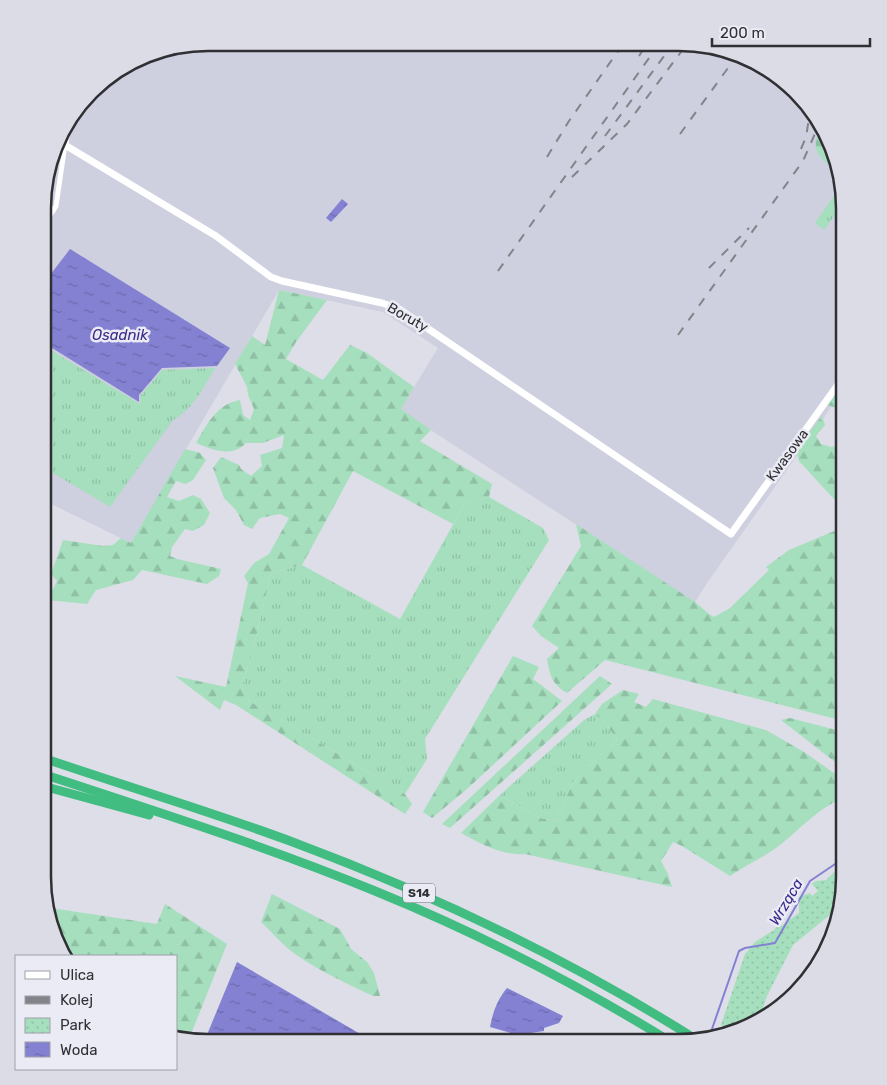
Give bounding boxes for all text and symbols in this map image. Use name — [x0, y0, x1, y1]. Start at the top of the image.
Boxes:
scale bar — [712, 15, 870, 47]
text: 200 m — [720, 24, 765, 42]
street label: Boruty — [384, 299, 431, 336]
water label: Osadnik — [92, 326, 148, 344]
street label: Kwasowa — [763, 426, 812, 485]
water label: Wrząca — [765, 875, 807, 928]
road number: S14 — [403, 884, 435, 902]
legend — [15, 955, 178, 1070]
text: Ulica — [60, 966, 94, 984]
text: Kolej — [60, 991, 93, 1009]
text: Park — [60, 1016, 91, 1034]
text: Woda — [60, 1041, 98, 1059]

